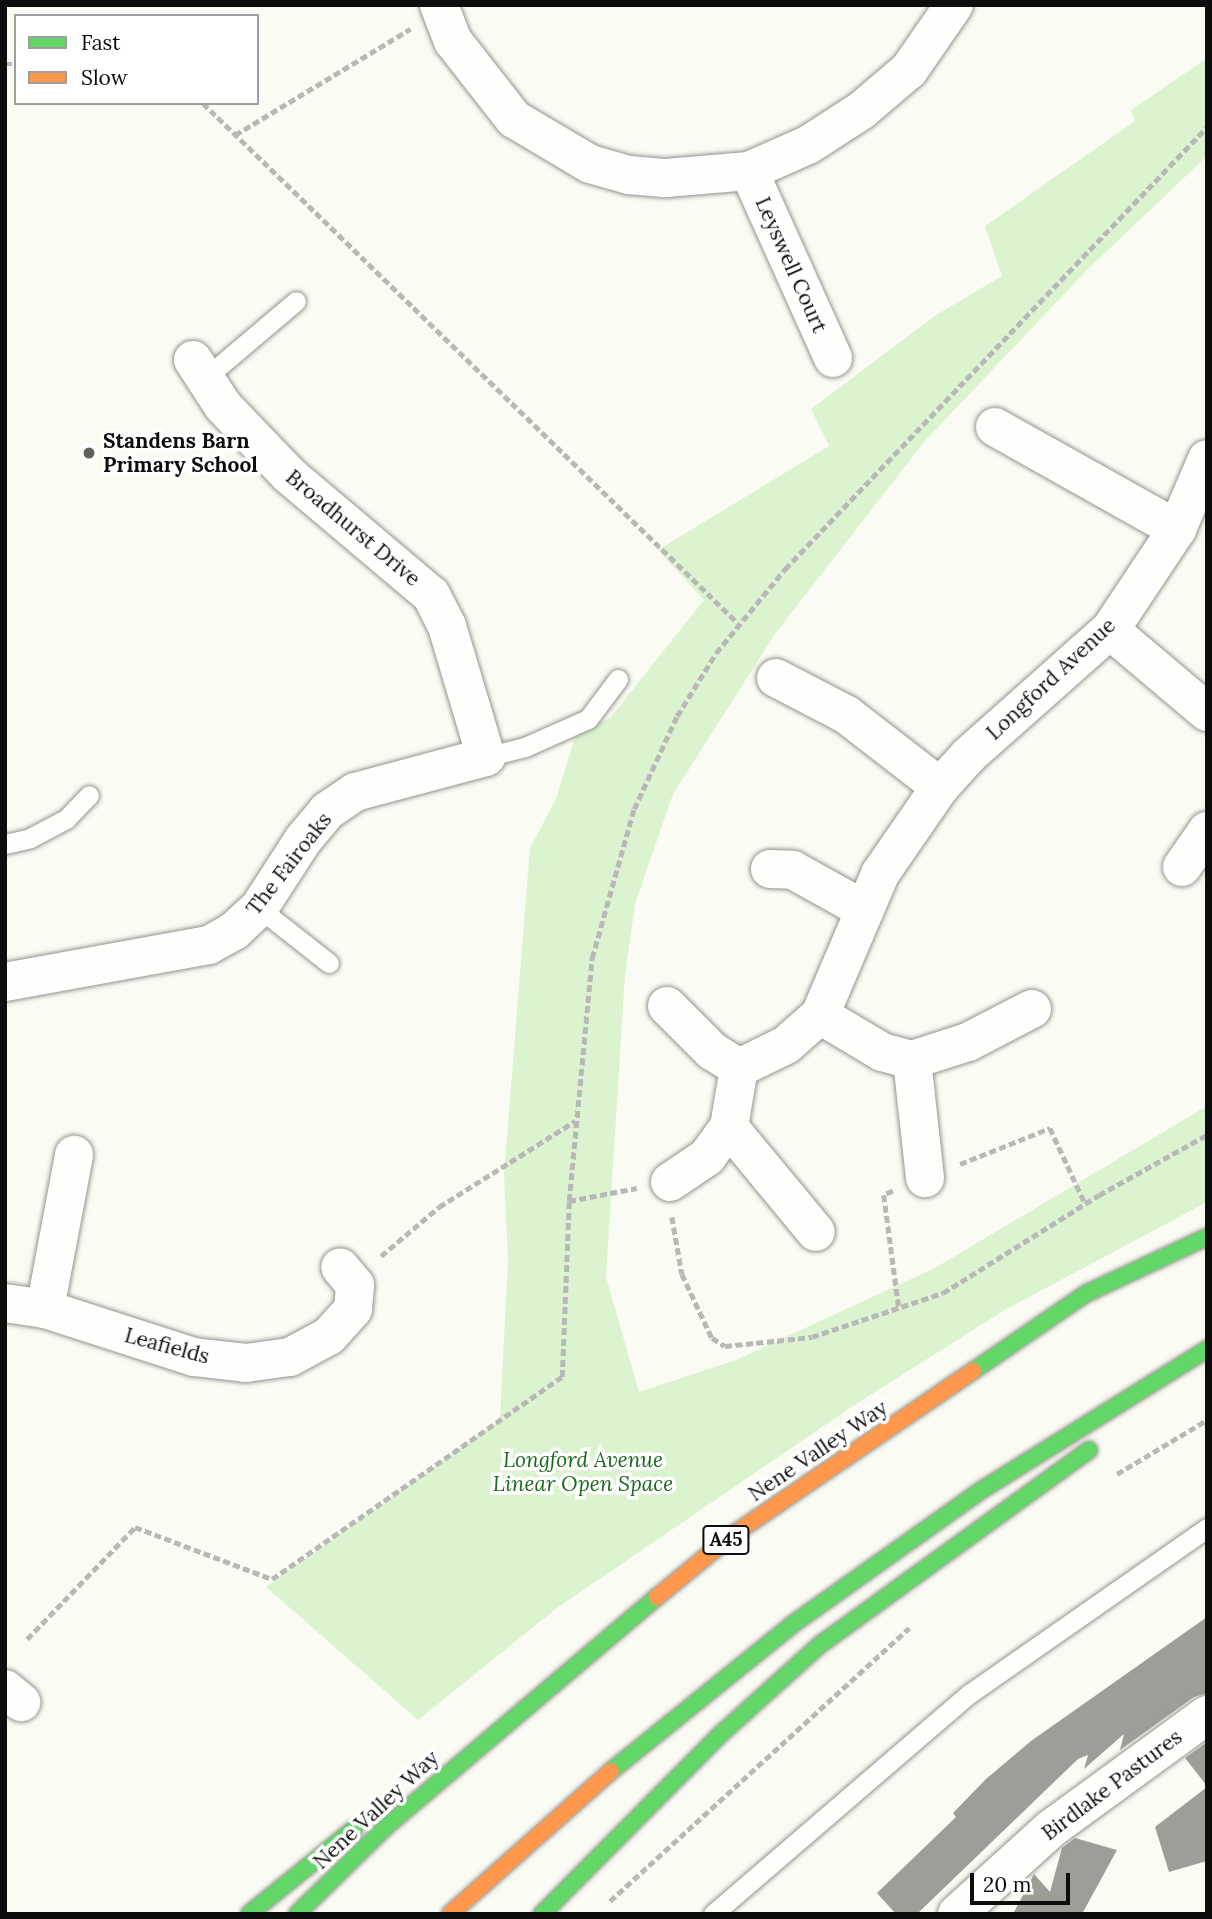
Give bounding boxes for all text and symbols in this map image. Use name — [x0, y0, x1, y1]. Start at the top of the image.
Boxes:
legend — [14, 14, 259, 105]
text: Fast — [81, 29, 120, 56]
text: Slow — [81, 64, 128, 91]
street label: Leyswell Court — [750, 193, 832, 337]
place label: Standens Barn Primary School — [103, 428, 258, 478]
marker: Standens Barn Primary School — [81, 445, 97, 461]
street label: Broadhurst Drive — [281, 464, 425, 592]
street label: Longford Avenue — [981, 613, 1121, 745]
street label: The Fairoaks — [241, 808, 337, 920]
street label: Leafields — [122, 1323, 212, 1369]
street label: Nene Valley Way — [744, 1395, 892, 1507]
park label: Longford Avenue Linear Open Space — [493, 1447, 673, 1497]
road number: A45 — [702, 1524, 750, 1556]
street label: Birdlake Pastures — [1037, 1724, 1187, 1846]
street label: Nene Valley Way — [308, 1746, 444, 1874]
scale bar — [974, 1860, 1074, 1904]
text: 20 m — [983, 1871, 1032, 1898]

